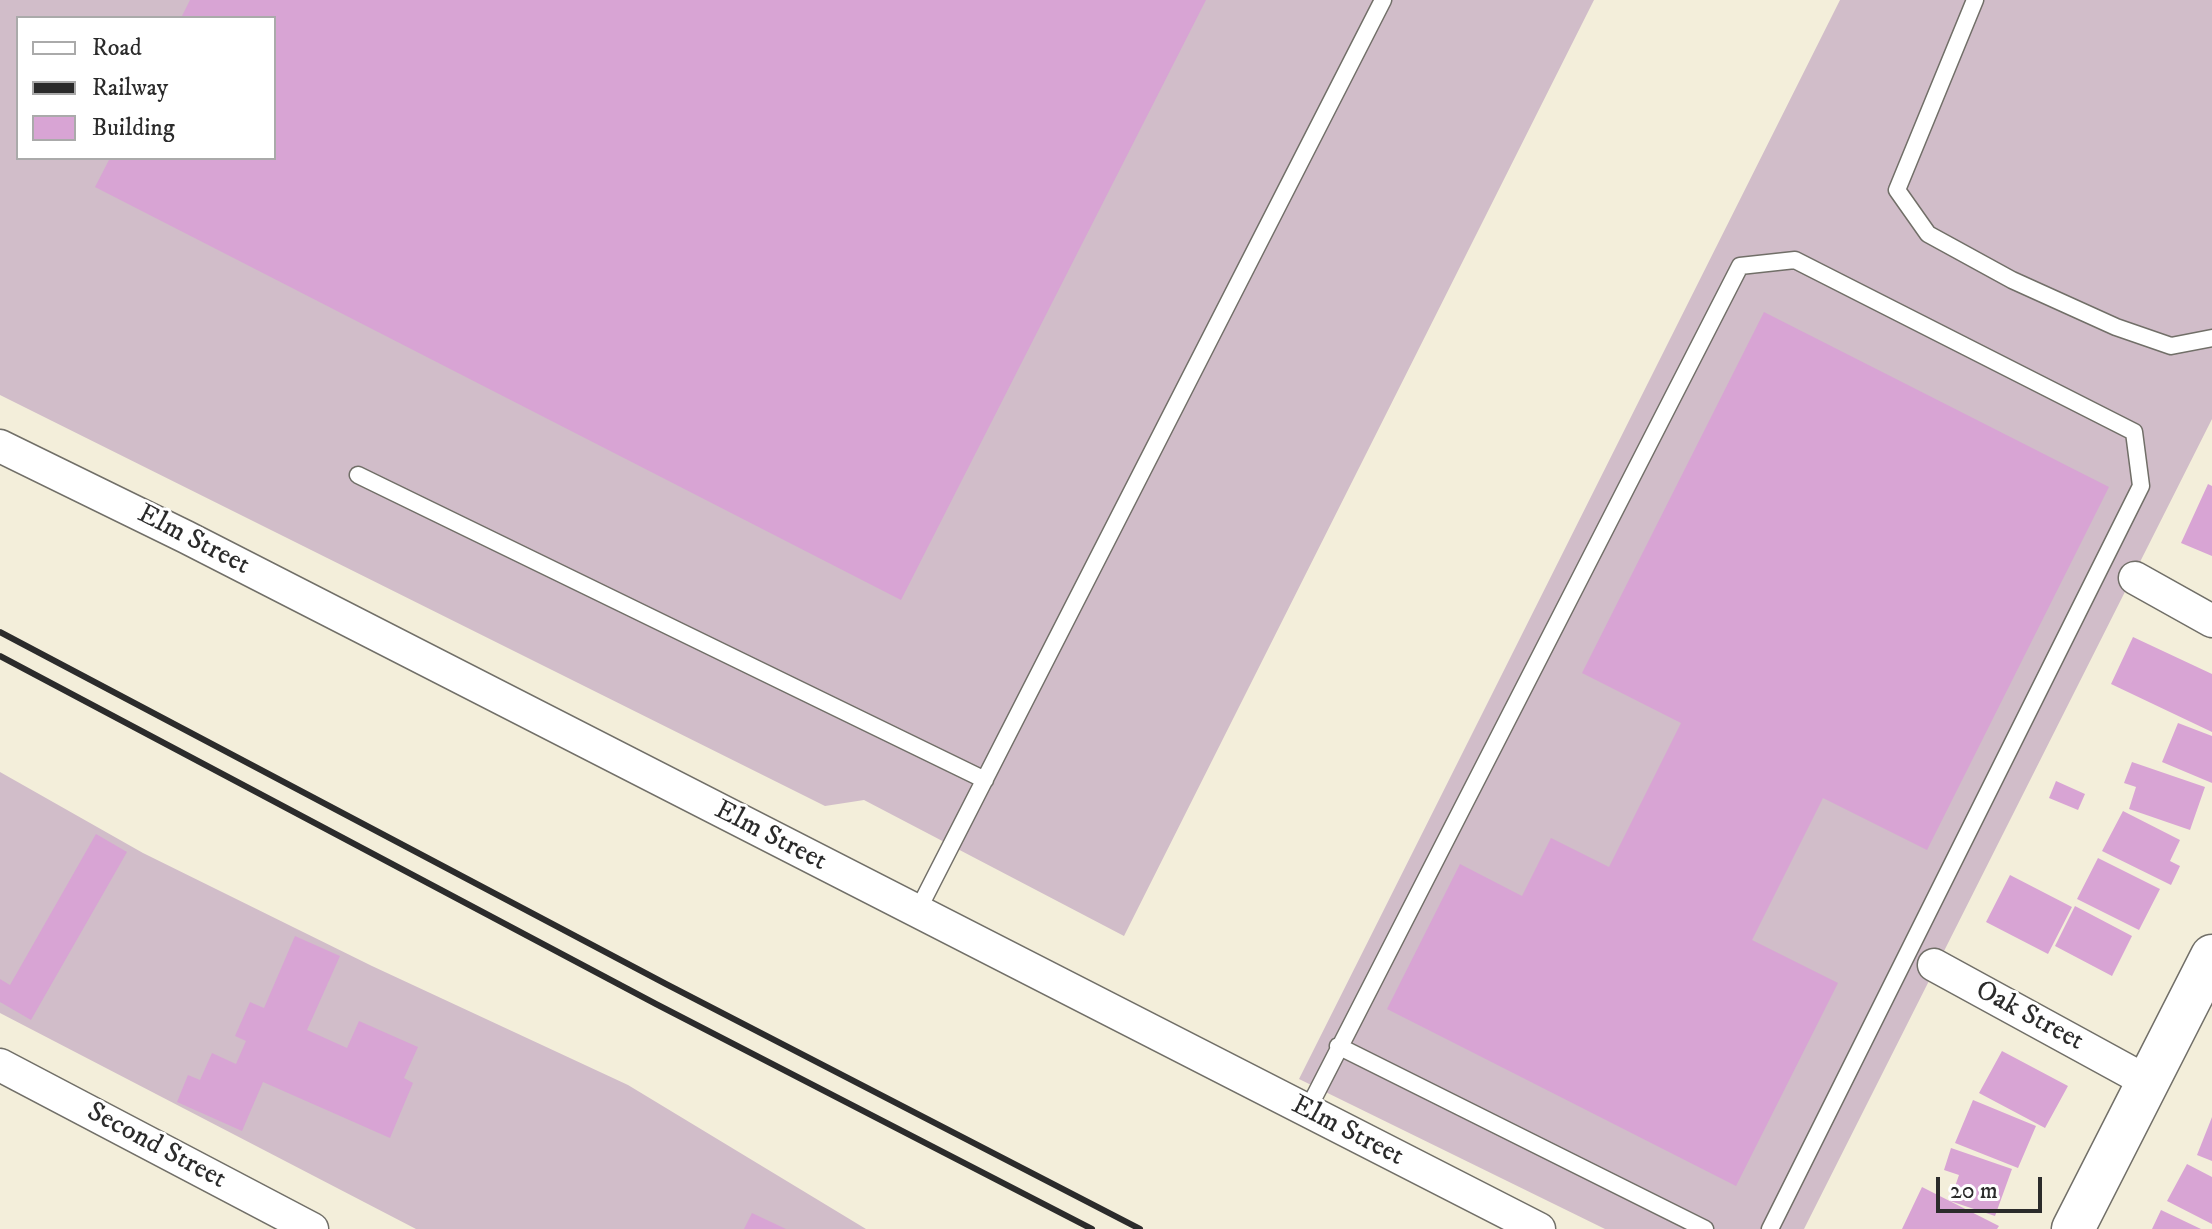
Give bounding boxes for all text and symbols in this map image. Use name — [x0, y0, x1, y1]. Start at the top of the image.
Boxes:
legend — [16, 16, 276, 160]
text: Road — [92, 33, 142, 63]
text: Railway — [92, 73, 168, 103]
text: Building — [92, 113, 175, 143]
street label: Elm Street — [131, 498, 255, 584]
street label: Elm Street — [708, 794, 832, 880]
street label: Oak Street — [1969, 975, 2089, 1059]
street label: Elm Street — [1285, 1089, 1409, 1175]
street label: Second Street — [81, 1096, 231, 1198]
scale bar — [1940, 1161, 2046, 1211]
text: 20 m — [1950, 1176, 1998, 1206]

